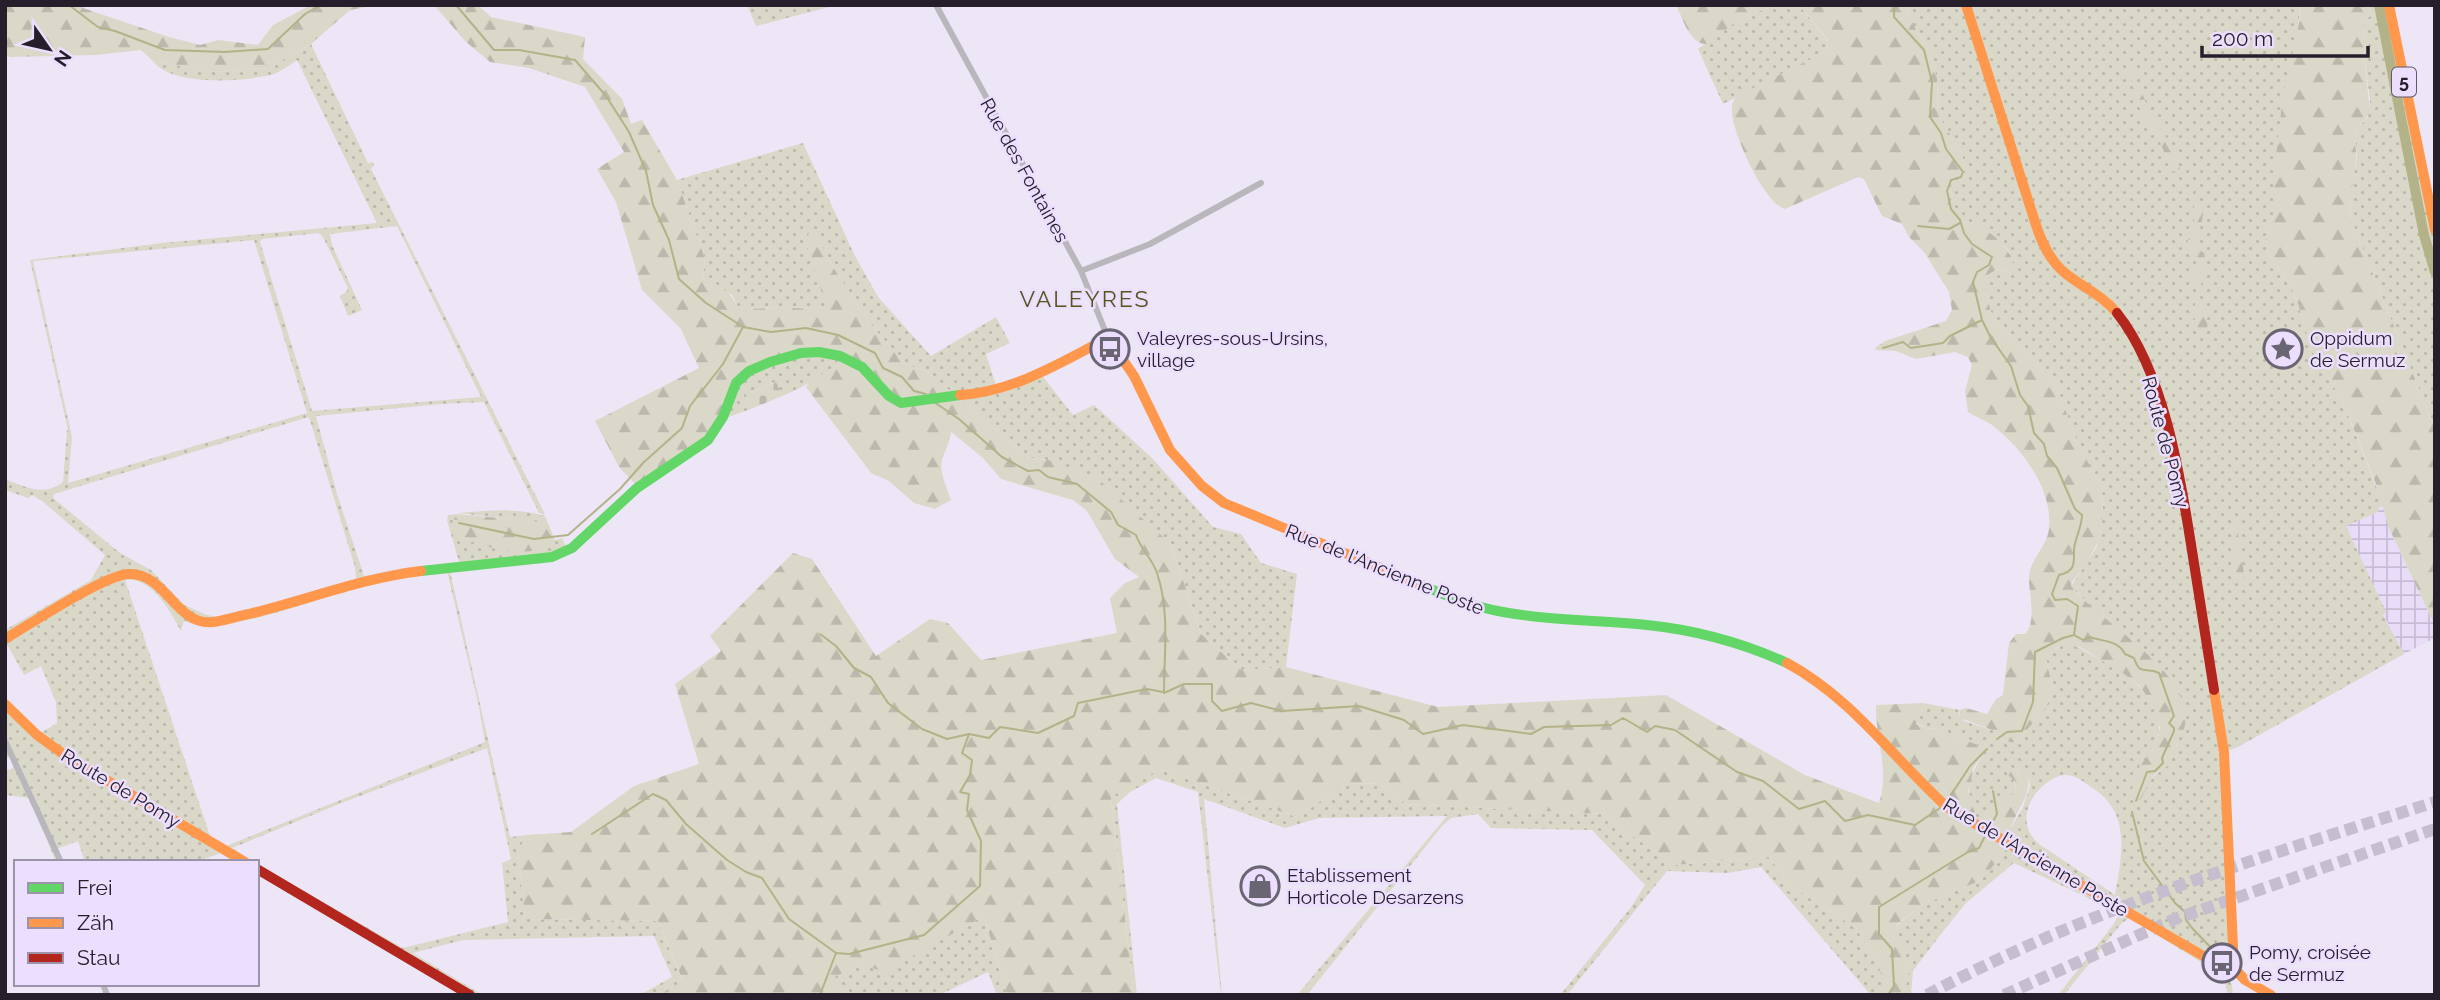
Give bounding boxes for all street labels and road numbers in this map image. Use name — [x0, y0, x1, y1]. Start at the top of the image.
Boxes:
road number: 5 — [2392, 68, 2416, 96]
street label: Rue des Fontaines — [976, 94, 1074, 246]
street label: Route de Pomy — [2138, 374, 2194, 510]
street label: Rue de l'Ancienne Poste — [1283, 519, 1487, 619]
street label: Route de Pomy — [57, 744, 185, 832]
street label: Rue de l'Ancienne Poste — [1939, 793, 2133, 921]

